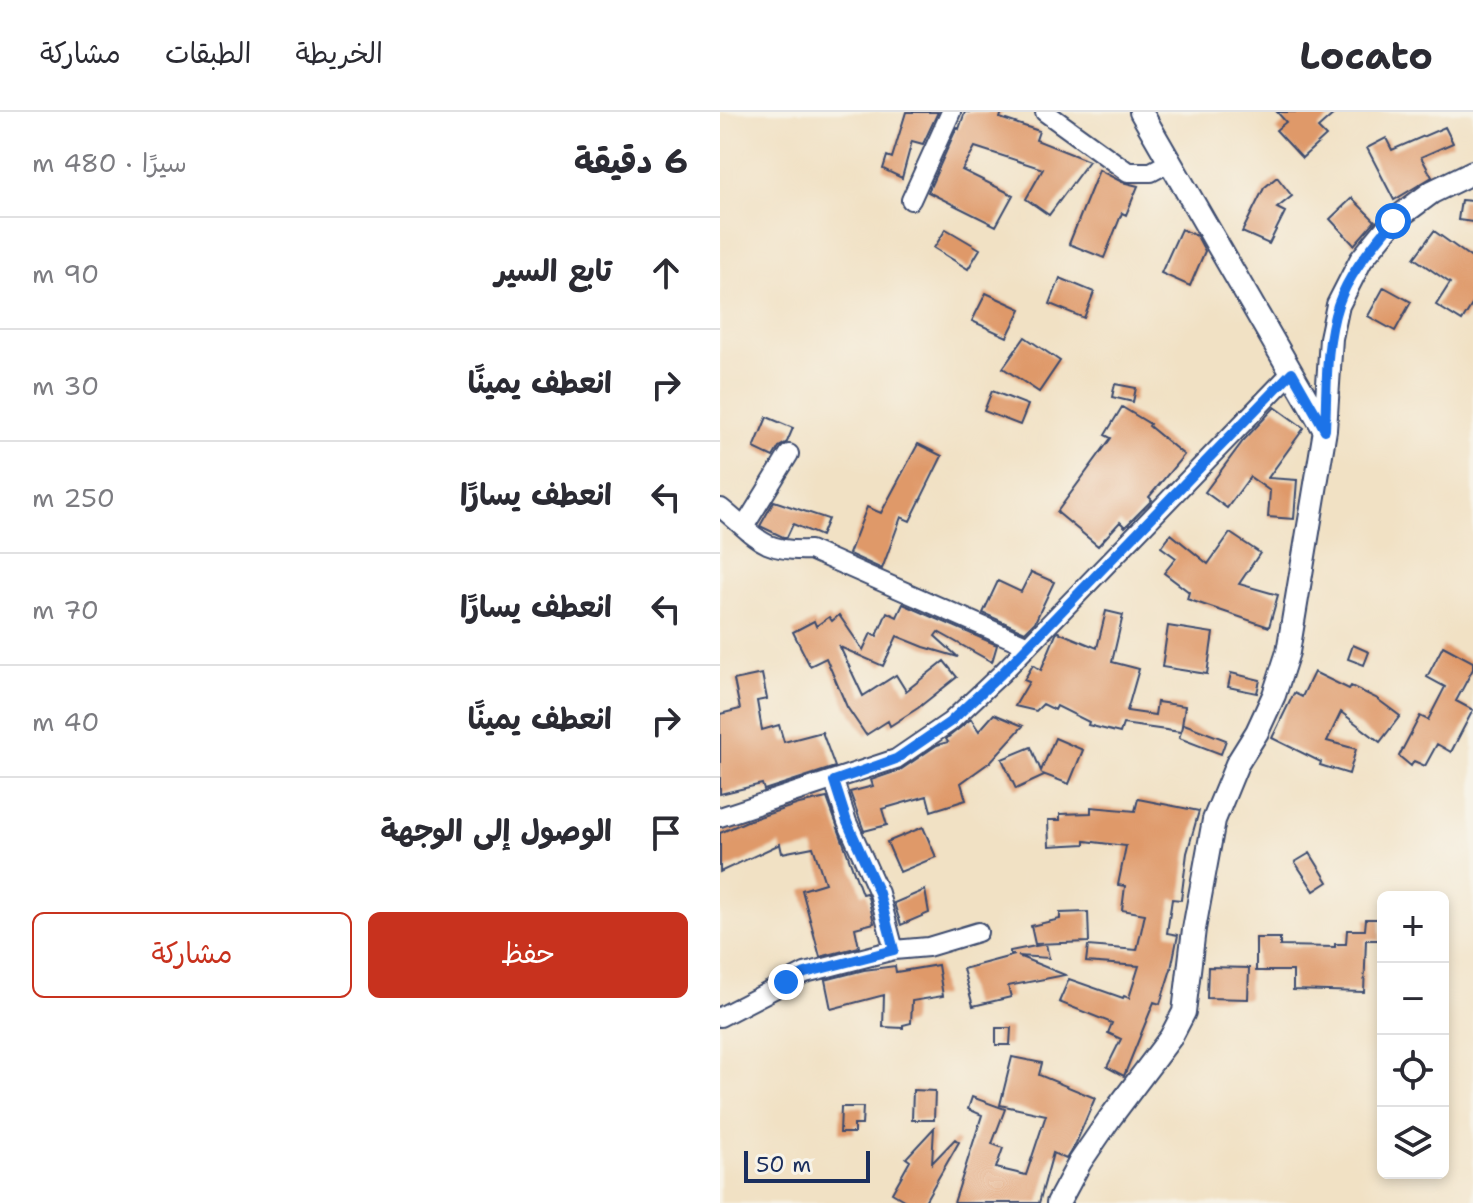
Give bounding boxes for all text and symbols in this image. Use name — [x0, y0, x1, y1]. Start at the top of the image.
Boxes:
text: Locato — [1300, 30, 1433, 81]
text: مشاركة — [40, 34, 121, 72]
text: الطبقات — [165, 34, 251, 72]
text: الخريطة — [295, 34, 383, 72]
text: 6 دقيقة — [574, 138, 688, 184]
text: سيرًا · 480 m — [32, 145, 187, 180]
route start — [1375, 203, 1411, 239]
text: تابع السير — [495, 250, 612, 291]
icon: ahead — [644, 251, 688, 295]
text: 90 m — [32, 256, 99, 291]
text: انعطف يمينًا — [468, 362, 612, 403]
icon: right — [644, 363, 688, 407]
text: 30 m — [32, 368, 99, 403]
text: انعطف يسارًا — [460, 474, 612, 515]
icon: left — [644, 475, 688, 519]
text: 250 m — [32, 480, 115, 515]
text: انعطف يسارًا — [460, 586, 612, 627]
icon: left — [644, 587, 688, 631]
text: 70 m — [32, 592, 99, 627]
text: انعطف يمينًا — [468, 698, 612, 739]
icon: right — [644, 699, 688, 743]
text: 40 m — [32, 704, 100, 739]
text: الوصول إلى الوجهة — [380, 810, 612, 851]
icon: arrive — [644, 811, 688, 855]
map controls — [1377, 891, 1449, 1179]
button: + — [1377, 891, 1449, 963]
button: مشاركة — [32, 912, 352, 998]
button: حفظ — [368, 912, 688, 998]
button: − — [1377, 963, 1449, 1035]
route end — [768, 964, 804, 1000]
button: locate — [1377, 1035, 1449, 1107]
button: layers — [1377, 1107, 1449, 1179]
scale bar — [744, 1147, 870, 1183]
text: 50 m — [756, 1150, 811, 1179]

